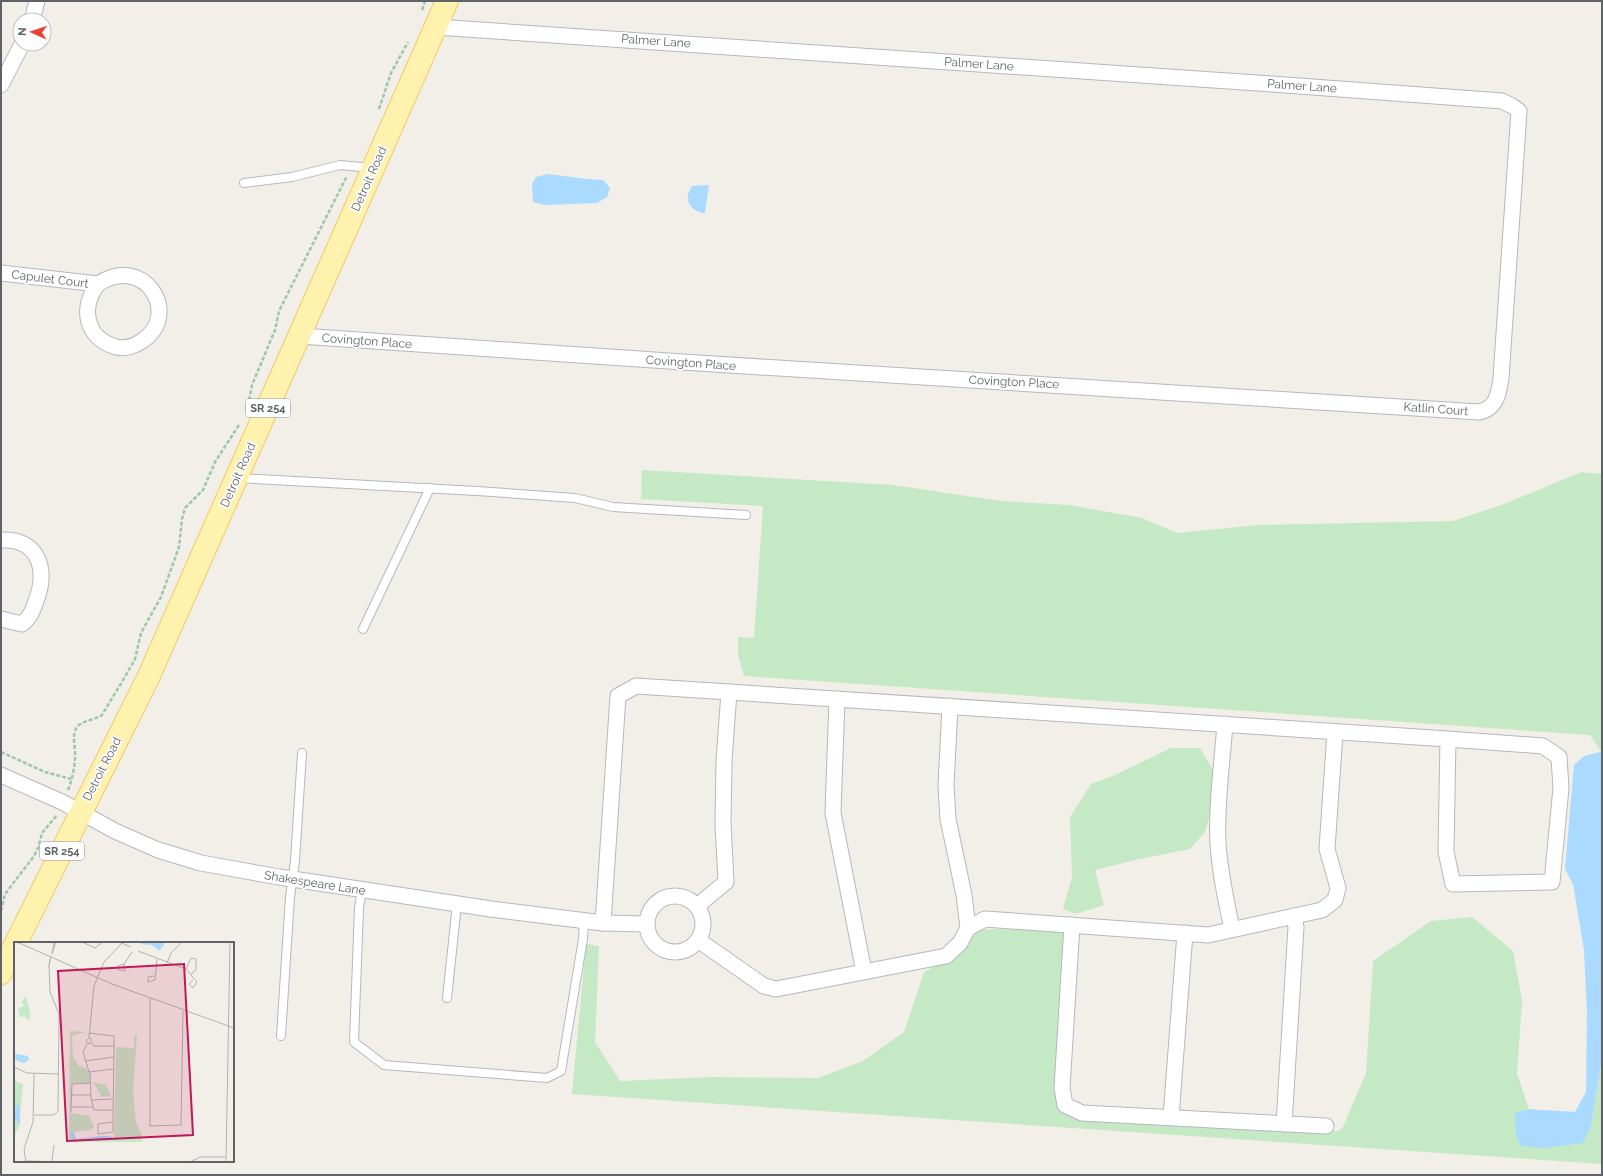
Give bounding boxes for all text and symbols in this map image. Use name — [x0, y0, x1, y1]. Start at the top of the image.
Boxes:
north arrow — [12, 12, 52, 52]
text: N — [16, 27, 29, 36]
street label: Palmer Lane — [621, 32, 691, 50]
street label: Palmer Lane — [944, 55, 1014, 73]
street label: Palmer Lane — [1267, 77, 1337, 95]
street label: Detroit Road — [349, 145, 389, 213]
street label: Capulet Court — [11, 267, 89, 291]
street label: Covington Place — [321, 331, 413, 351]
street label: Covington Place — [645, 353, 737, 373]
street label: Covington Place — [968, 373, 1060, 391]
road number: SR 254 — [246, 399, 290, 417]
street label: Katlin Court — [1403, 400, 1469, 418]
street label: Detroit Road — [218, 441, 258, 509]
street label: Detroit Road — [80, 735, 124, 803]
road number: SR 254 — [40, 842, 84, 860]
street label: Shakespeare Lane — [263, 868, 367, 898]
inset map — [14, 942, 234, 1162]

